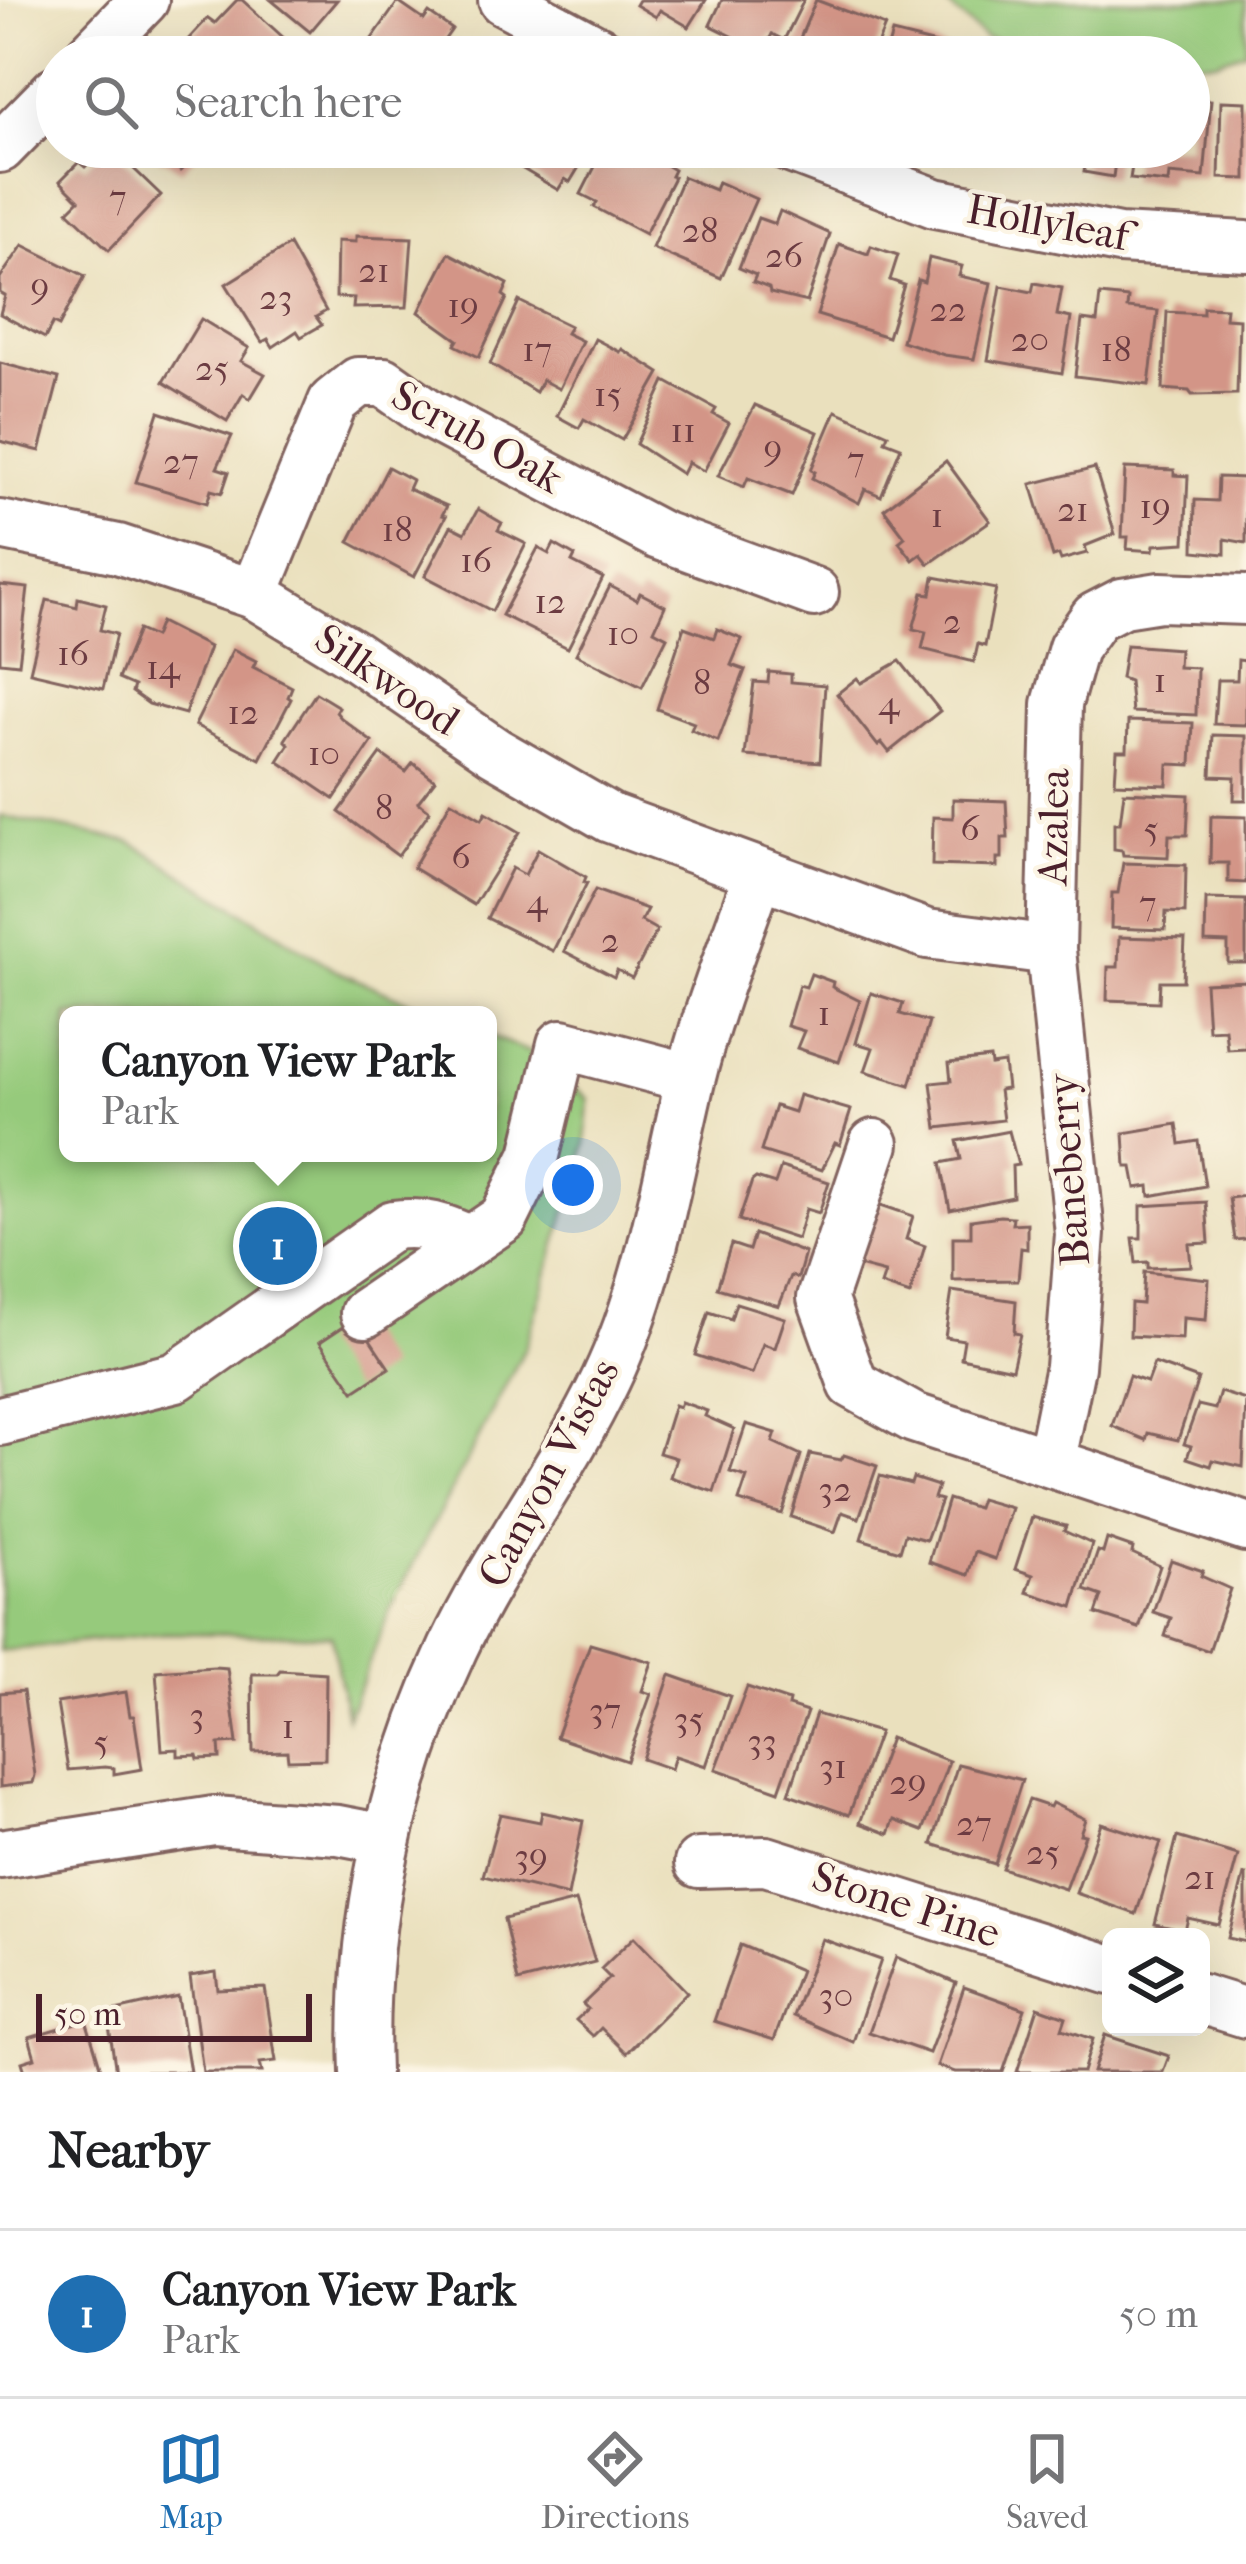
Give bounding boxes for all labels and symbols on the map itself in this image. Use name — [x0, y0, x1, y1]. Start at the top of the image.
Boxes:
house number: 7 — [109, 176, 127, 218]
street label: Hollyleaf — [963, 185, 1141, 263]
house number: 28 — [682, 209, 718, 251]
house number: 26 — [765, 234, 804, 276]
house number: 21 — [358, 249, 390, 291]
house number: 9 — [31, 265, 49, 307]
house number: 23 — [259, 276, 293, 318]
house number: 19 — [447, 284, 479, 326]
house number: 22 — [929, 288, 967, 330]
house number: 20 — [1011, 318, 1049, 360]
house number: 17 — [522, 328, 552, 370]
house number: 18 — [1101, 328, 1131, 370]
house number: 25 — [195, 347, 229, 389]
street label: Scrub Oak — [383, 370, 571, 504]
house number: 15 — [594, 373, 622, 415]
house number: 11 — [670, 409, 696, 451]
house number: 9 — [764, 427, 782, 469]
house number: 7 — [847, 438, 865, 480]
house number: 27 — [163, 440, 199, 482]
house number: 19 — [1139, 485, 1171, 527]
house number: 21 — [1057, 488, 1089, 530]
house number: 1 — [931, 494, 943, 536]
house number: 18 — [382, 508, 412, 550]
house number: 16 — [460, 539, 493, 581]
house number: 12 — [534, 580, 566, 622]
house number: 2 — [943, 600, 961, 642]
house number: 10 — [607, 612, 639, 654]
street label: Silkwood — [306, 614, 469, 747]
house number: 16 — [57, 632, 90, 674]
house number: 14 — [146, 646, 181, 688]
house number: 1 — [1154, 659, 1166, 701]
house number: 8 — [693, 661, 711, 703]
house number: 4 — [878, 682, 900, 724]
house number: 12 — [227, 691, 259, 733]
house number: 10 — [308, 732, 340, 774]
street label: Azalea — [1028, 768, 1080, 888]
house number: 8 — [375, 786, 393, 828]
house number: 6 — [960, 807, 980, 849]
house number: 5 — [1143, 808, 1159, 850]
house number: 6 — [451, 835, 471, 877]
house number: 4 — [526, 880, 548, 922]
house number: 7 — [1139, 882, 1157, 924]
house number: 2 — [601, 919, 619, 961]
house number: 1 — [818, 992, 830, 1034]
street label: Baneberry — [1038, 1071, 1100, 1268]
your location — [543, 1155, 603, 1215]
pin: 1 — [239, 1201, 317, 1291]
street label: Canyon Vistas — [468, 1350, 630, 1596]
house number: 32 — [818, 1468, 852, 1510]
house number: 37 — [589, 1689, 621, 1731]
house number: 3 — [190, 1694, 204, 1736]
house number: 35 — [674, 1698, 704, 1740]
house number: 1 — [282, 1705, 294, 1747]
house number: 33 — [747, 1720, 777, 1762]
house number: 5 — [93, 1721, 109, 1763]
house number: 31 — [819, 1745, 847, 1787]
house number: 29 — [889, 1761, 927, 1803]
house number: 27 — [956, 1802, 992, 1844]
house number: 25 — [1026, 1831, 1060, 1873]
house number: 39 — [514, 1835, 548, 1877]
street label: Stone Pine — [806, 1852, 1006, 1958]
house number: 21 — [1184, 1856, 1216, 1898]
house number: 30 — [819, 1974, 853, 2016]
scale bar — [36, 1988, 312, 2041]

